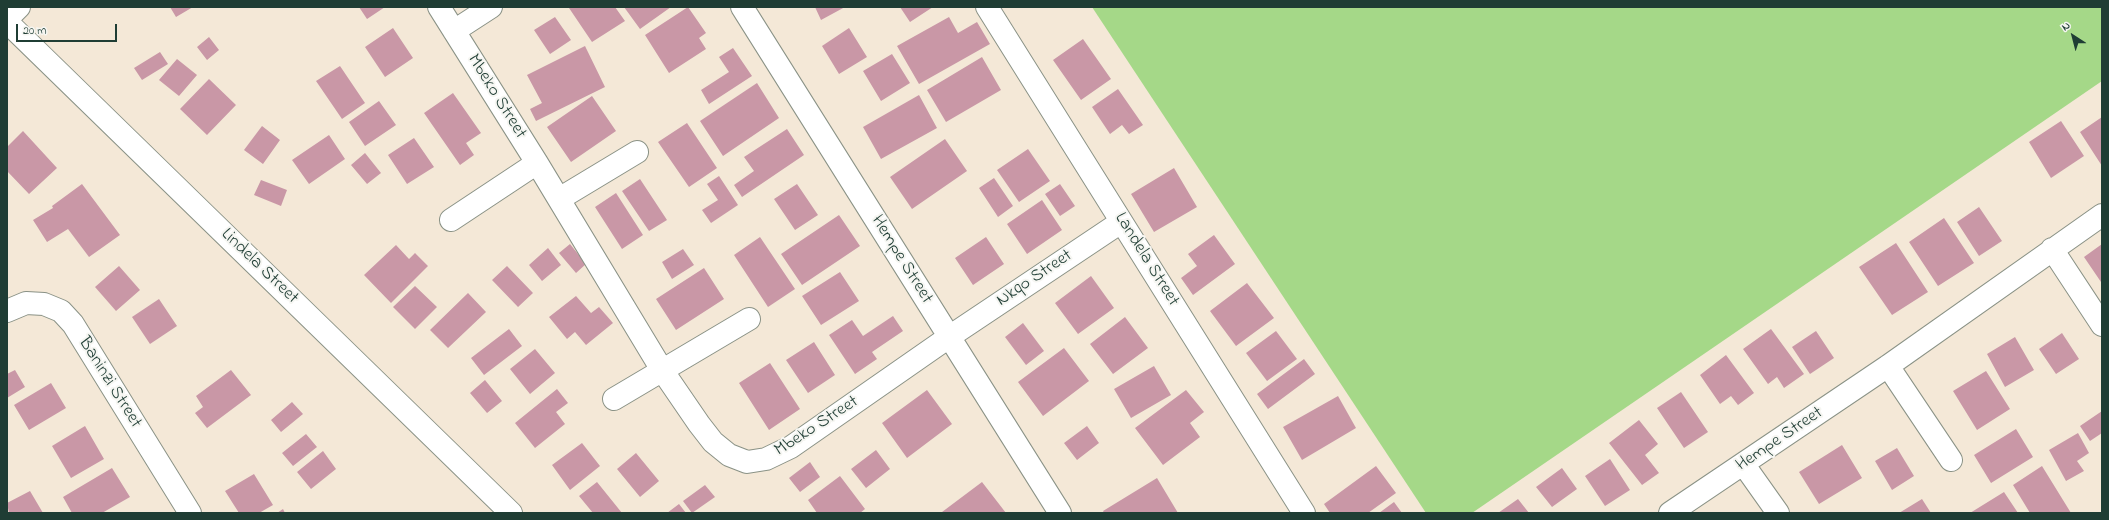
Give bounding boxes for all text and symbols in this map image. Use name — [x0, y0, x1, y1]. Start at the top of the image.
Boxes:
scale bar — [18, 16, 119, 42]
north arrow — [2053, 16, 2093, 56]
text: N — [2058, 18, 2074, 35]
text: 20 m — [23, 22, 46, 40]
street label: Mbeko Street — [462, 51, 530, 143]
street label: Landela Street — [1109, 209, 1183, 311]
street label: Hempe Street — [865, 212, 937, 308]
street label: Lindela Street — [216, 225, 302, 309]
street label: Nkqo Street — [993, 246, 1077, 312]
street label: Baninzi Street — [72, 333, 146, 433]
street label: Mbeko Street — [771, 392, 863, 462]
street label: Hempe Street — [1732, 403, 1828, 477]

